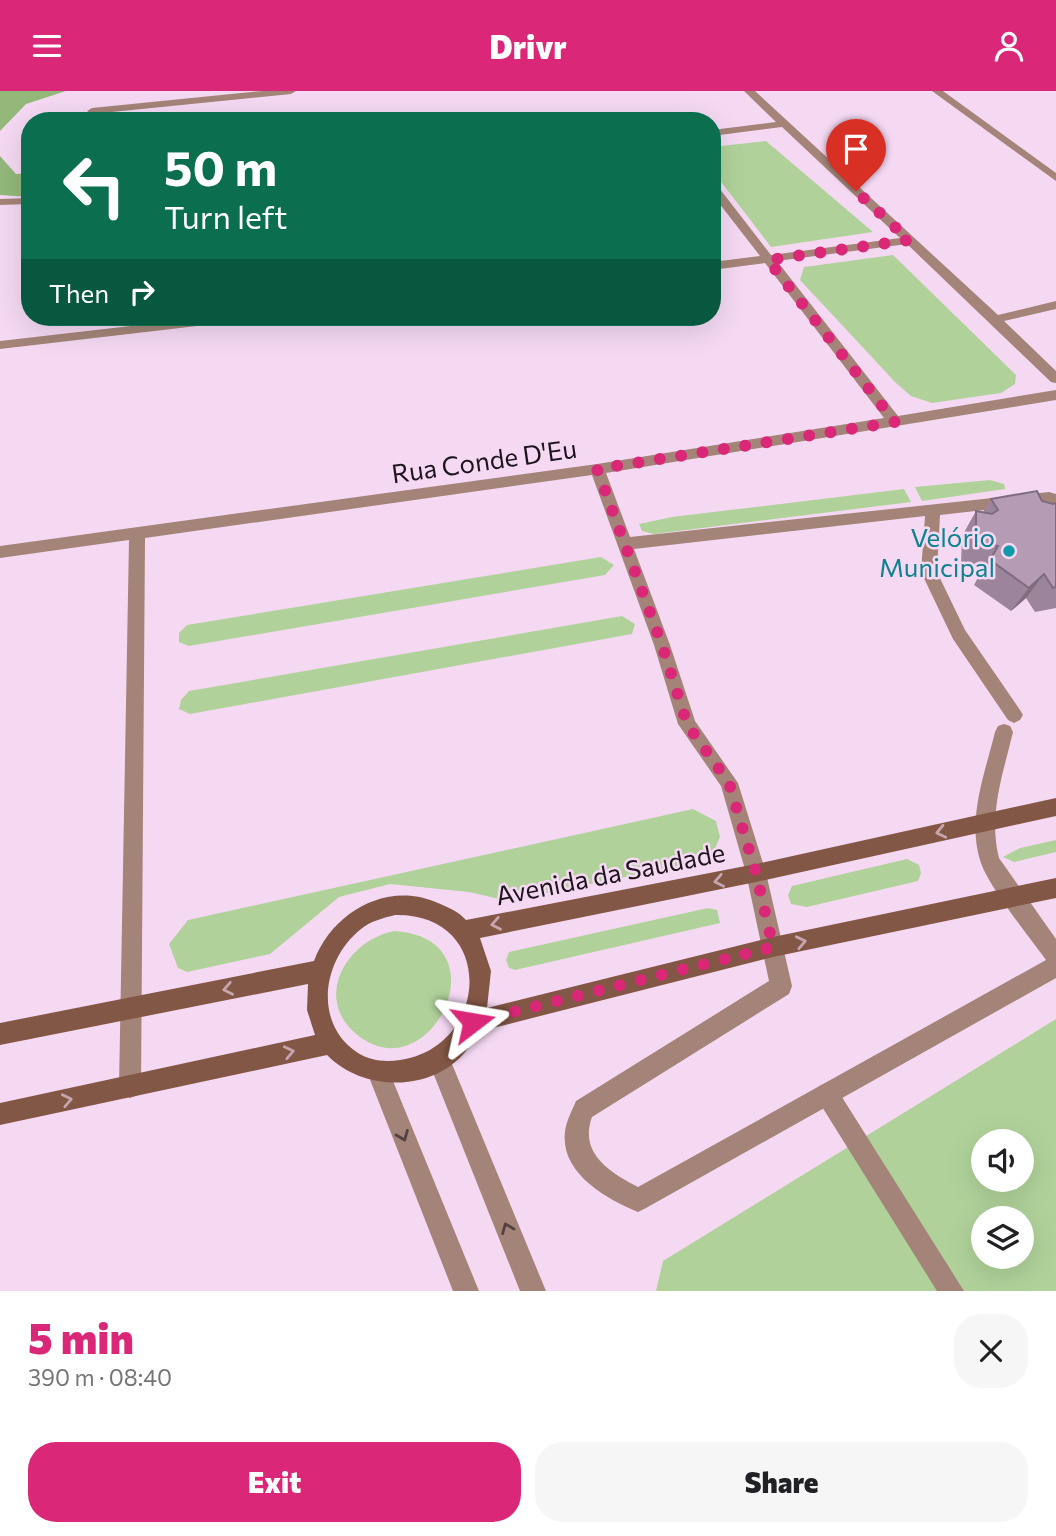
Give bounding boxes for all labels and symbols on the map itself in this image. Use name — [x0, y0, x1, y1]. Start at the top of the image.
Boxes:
pin — [826, 119, 886, 191]
street label: Rua Conde D'Eu — [389, 432, 579, 488]
place label: Velório Municipal — [879, 521, 995, 582]
marker: Velório Municipal — [1001, 543, 1017, 559]
one-way arrow — [935, 823, 947, 838]
street label: Avenida da Saudade — [493, 836, 727, 910]
one-way arrow — [713, 872, 725, 887]
one-way arrow — [490, 916, 502, 931]
one-way arrow — [795, 935, 807, 950]
one-way arrow — [222, 981, 234, 996]
position arrow — [436, 985, 510, 1059]
one-way arrow — [283, 1046, 295, 1061]
one-way arrow — [61, 1094, 73, 1109]
one-way arrow — [395, 1129, 409, 1141]
one-way arrow — [501, 1222, 515, 1235]

